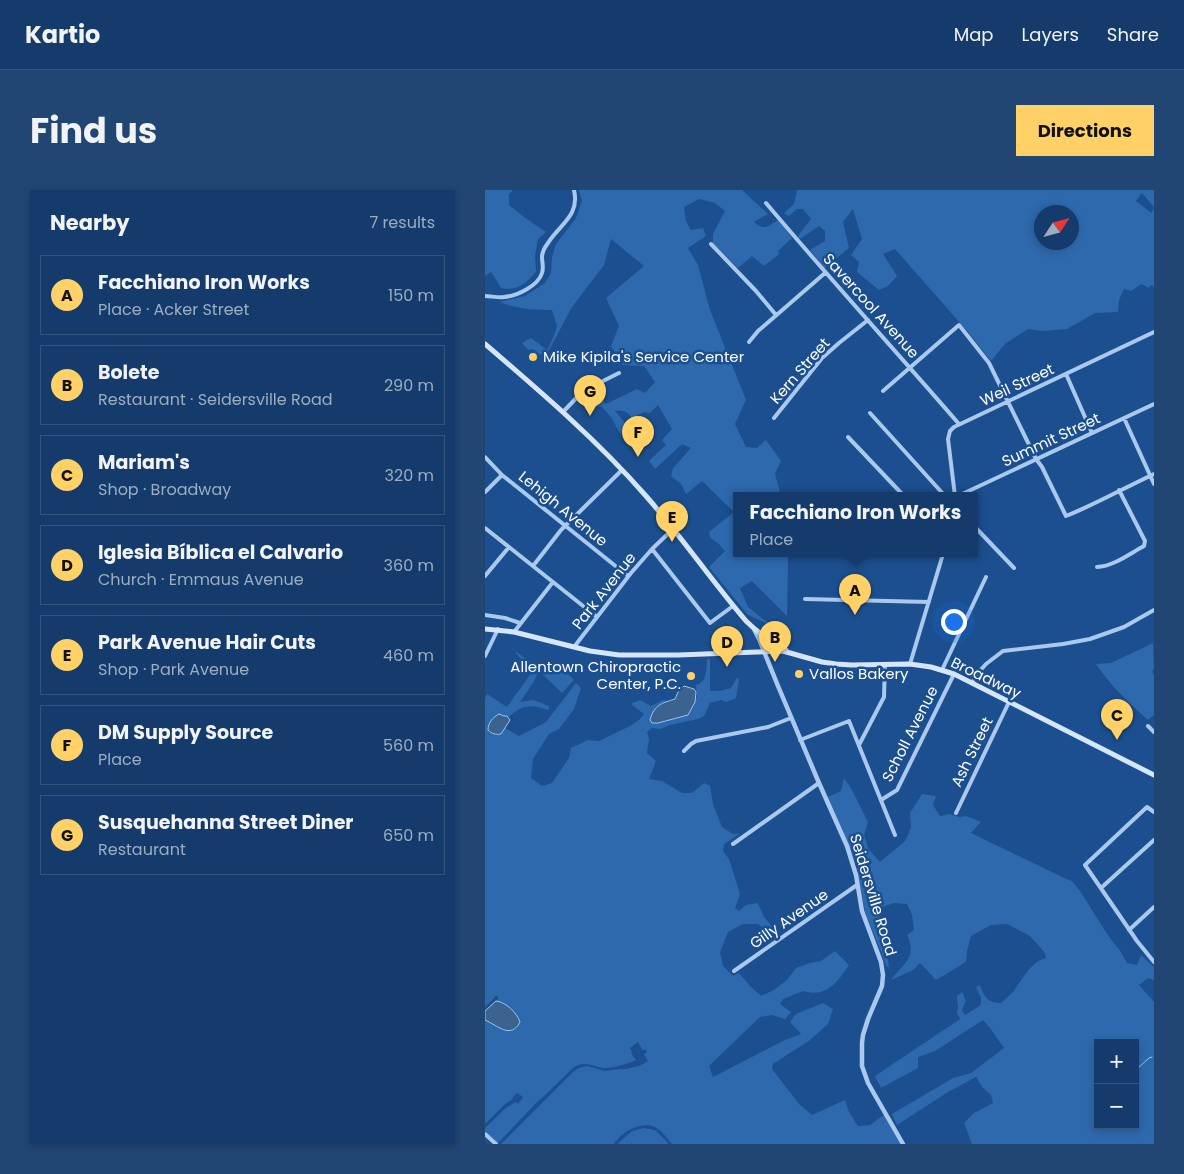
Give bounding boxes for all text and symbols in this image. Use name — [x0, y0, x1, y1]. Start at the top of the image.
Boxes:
text: Kartio — [25, 18, 100, 51]
text: Map — [954, 22, 994, 47]
text: Layers — [1022, 22, 1079, 47]
text: Share — [1107, 22, 1159, 47]
button: Directions — [1016, 105, 1154, 156]
text: Find us — [30, 106, 157, 155]
north arrow — [1034, 205, 1079, 250]
text: Nearby — [50, 208, 130, 237]
text: 7 results — [369, 211, 435, 234]
street label: Savercool Avenue — [819, 249, 924, 363]
text: Facchiano Iron Works — [98, 269, 310, 296]
text: A — [61, 284, 73, 307]
text: 150 m — [388, 284, 434, 307]
text: Place · Acker Street — [98, 298, 249, 321]
street label: Kern Street — [765, 333, 834, 408]
place label: Mike Kipila's Service Center — [543, 346, 745, 367]
marker: Mike Kipila's Service Center — [527, 351, 539, 363]
street label: Weil Street — [976, 358, 1057, 411]
text: Bolete — [98, 359, 159, 386]
text: B — [62, 374, 72, 397]
text: 290 m — [384, 374, 434, 397]
pin: G — [574, 375, 606, 416]
text: Restaurant · Seidersville Road — [98, 388, 333, 411]
street label: Summit Street — [998, 408, 1103, 472]
pin: F — [622, 416, 654, 457]
text: Mariam's — [98, 449, 190, 476]
text: C — [61, 464, 73, 487]
text: 320 m — [385, 464, 434, 487]
street label: Lehigh Avenue — [514, 466, 612, 551]
text: Shop · Broadway — [98, 478, 231, 501]
popup — [733, 492, 978, 557]
text: Facchiano Iron Works — [750, 499, 961, 526]
pin: E — [656, 501, 688, 542]
text: Place — [750, 528, 793, 551]
text: Iglesia Bíblica el Calvario — [98, 539, 343, 566]
street label: Park Avenue — [567, 548, 640, 634]
text: D — [61, 554, 73, 577]
text: 360 m — [384, 554, 434, 577]
text: Church · Emmaus Avenue — [98, 568, 304, 591]
pin: A — [839, 574, 871, 615]
your location — [941, 609, 967, 635]
pin: B — [759, 621, 791, 662]
pin: D — [711, 626, 743, 667]
text: Park Avenue Hair Cuts — [98, 629, 316, 656]
text: E — [63, 644, 71, 667]
text: 460 m — [383, 644, 434, 667]
street label: Broadway — [948, 652, 1025, 704]
place label: Allentown Chiropractic Center, P.C. — [510, 656, 681, 694]
text: Shop · Park Avenue — [98, 658, 249, 681]
place label: Vallos Bakery — [809, 663, 909, 684]
marker: Vallos Bakery — [793, 668, 805, 680]
marker: Allentown Chiropractic Center, P.C. — [685, 670, 697, 682]
street label: Scholl Avenue — [876, 682, 943, 785]
pin: C — [1101, 699, 1133, 740]
street label: Ash Street — [946, 713, 998, 790]
text: DM Supply Source — [98, 719, 273, 746]
text: F — [63, 734, 71, 757]
text: 560 m — [383, 734, 434, 757]
text: Place — [98, 748, 142, 771]
text: Susquehanna Street Diner — [98, 809, 354, 836]
text: G — [61, 824, 73, 847]
text: 650 m — [383, 824, 434, 847]
street label: Seidersville Road — [845, 831, 902, 958]
text: Restaurant — [98, 838, 186, 861]
street label: Gilly Avenue — [745, 884, 832, 953]
map controls — [1094, 1039, 1139, 1129]
button: + — [1094, 1039, 1139, 1084]
button: − — [1094, 1084, 1139, 1129]

